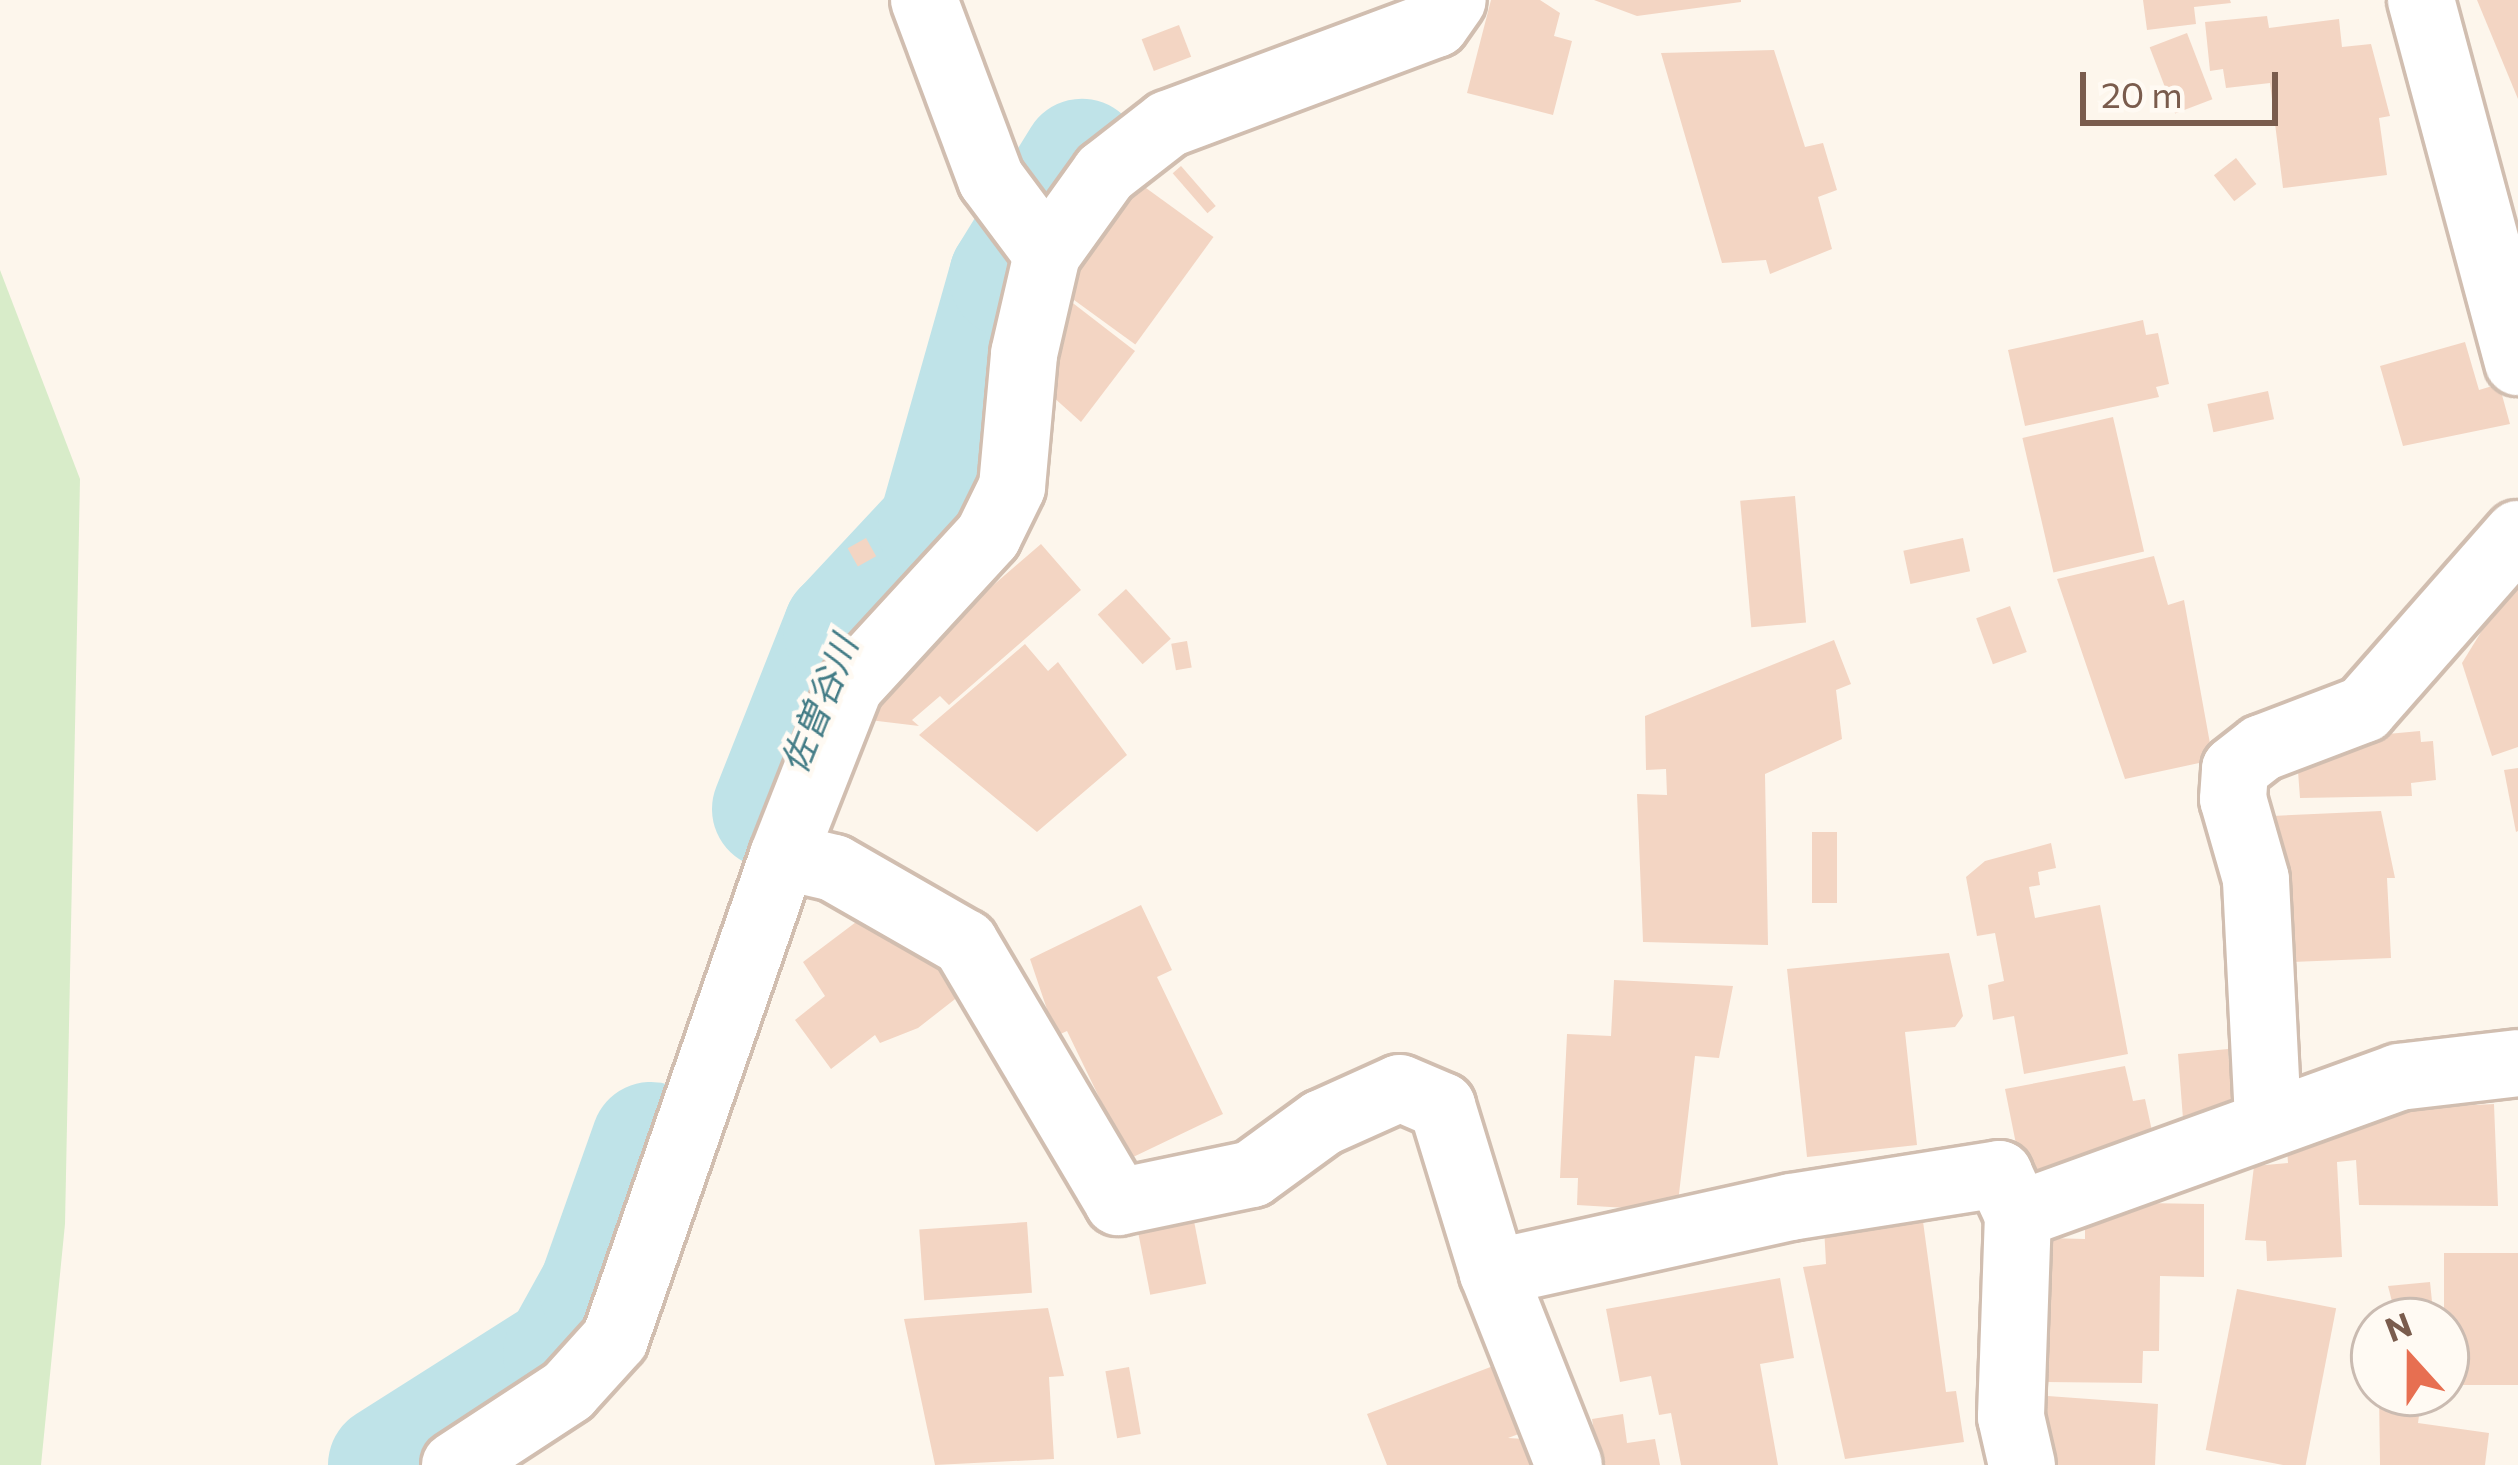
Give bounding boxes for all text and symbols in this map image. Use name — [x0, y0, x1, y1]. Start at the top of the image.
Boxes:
scale bar — [2086, 48, 2284, 122]
text: 20 m — [2101, 71, 2183, 115]
water label: 佐曽谷川 — [771, 629, 865, 779]
north arrow — [2350, 1297, 2470, 1417]
text: N — [2379, 1302, 2417, 1349]

